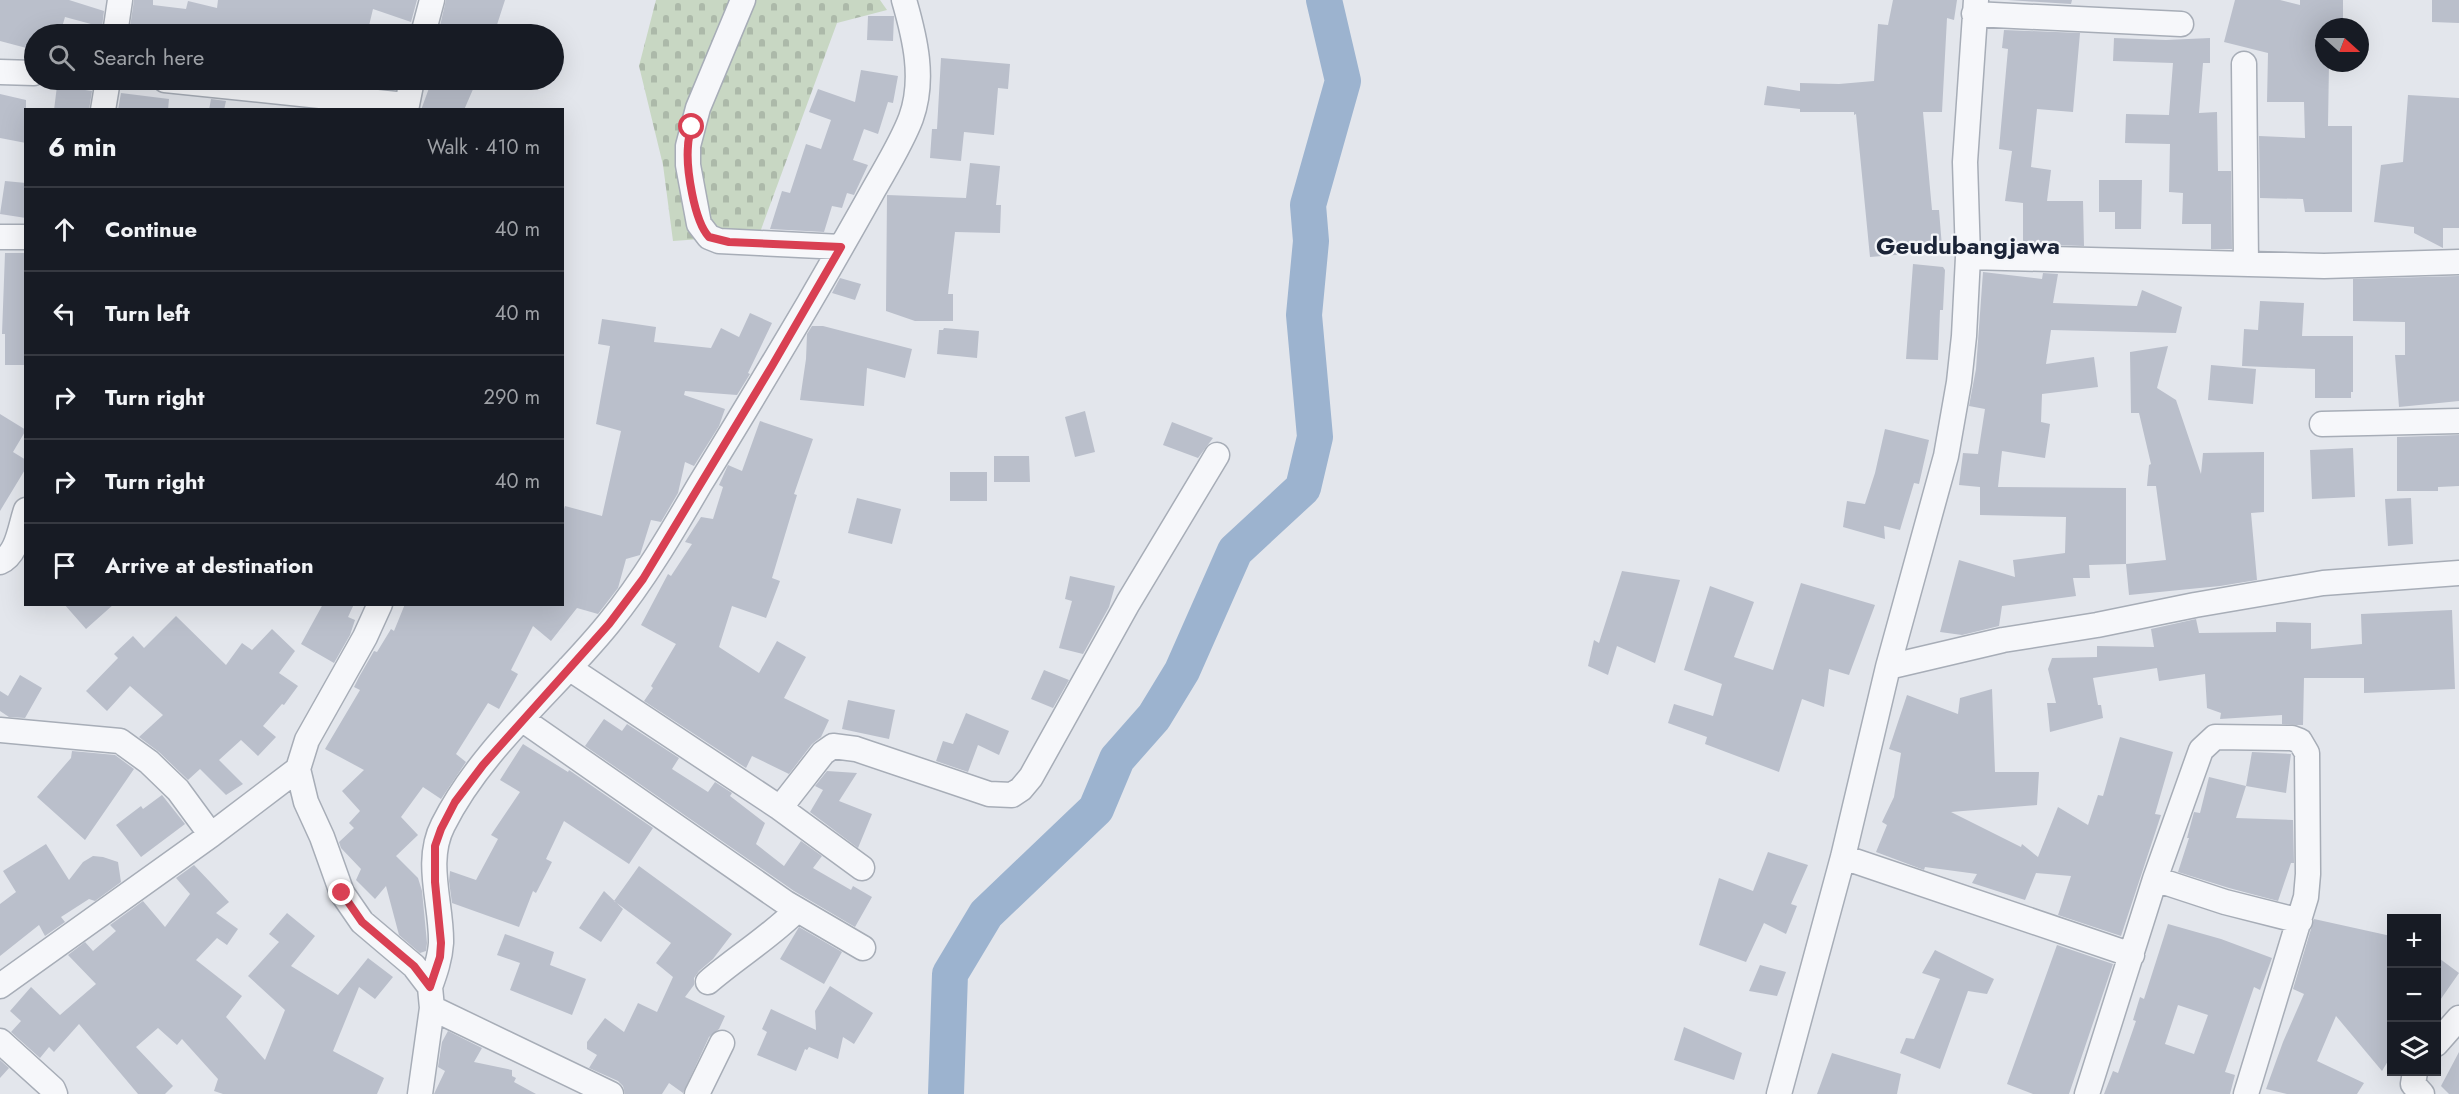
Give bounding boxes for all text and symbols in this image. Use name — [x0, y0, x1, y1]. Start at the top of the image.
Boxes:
north arrow — [2315, 18, 2369, 72]
search box — [24, 24, 564, 90]
icon: search — [45, 41, 78, 74]
text: Search here — [93, 41, 204, 73]
route start — [678, 113, 704, 139]
text: 6 min — [48, 128, 117, 166]
text: Walk · 410 m — [427, 133, 540, 162]
icon: ahead — [48, 213, 81, 246]
text: Continue — [105, 213, 197, 245]
text: 40 m — [495, 215, 540, 244]
district label: Geudubangjawa — [1876, 228, 2060, 263]
icon: left — [48, 297, 81, 330]
text: Turn left — [105, 297, 190, 329]
text: 40 m — [495, 299, 540, 328]
icon: right — [48, 381, 81, 414]
text: Turn right — [105, 381, 205, 413]
text: 290 m — [484, 383, 540, 412]
icon: right — [48, 465, 81, 498]
text: Turn right — [105, 465, 205, 497]
text: 40 m — [495, 467, 540, 496]
icon: arrive — [48, 549, 81, 582]
text: Arrive at destination — [105, 549, 314, 581]
route end — [328, 879, 354, 905]
map controls — [2387, 914, 2441, 1076]
button: + — [2387, 914, 2441, 968]
button: − — [2387, 968, 2441, 1022]
button: layers — [2387, 1022, 2441, 1076]

